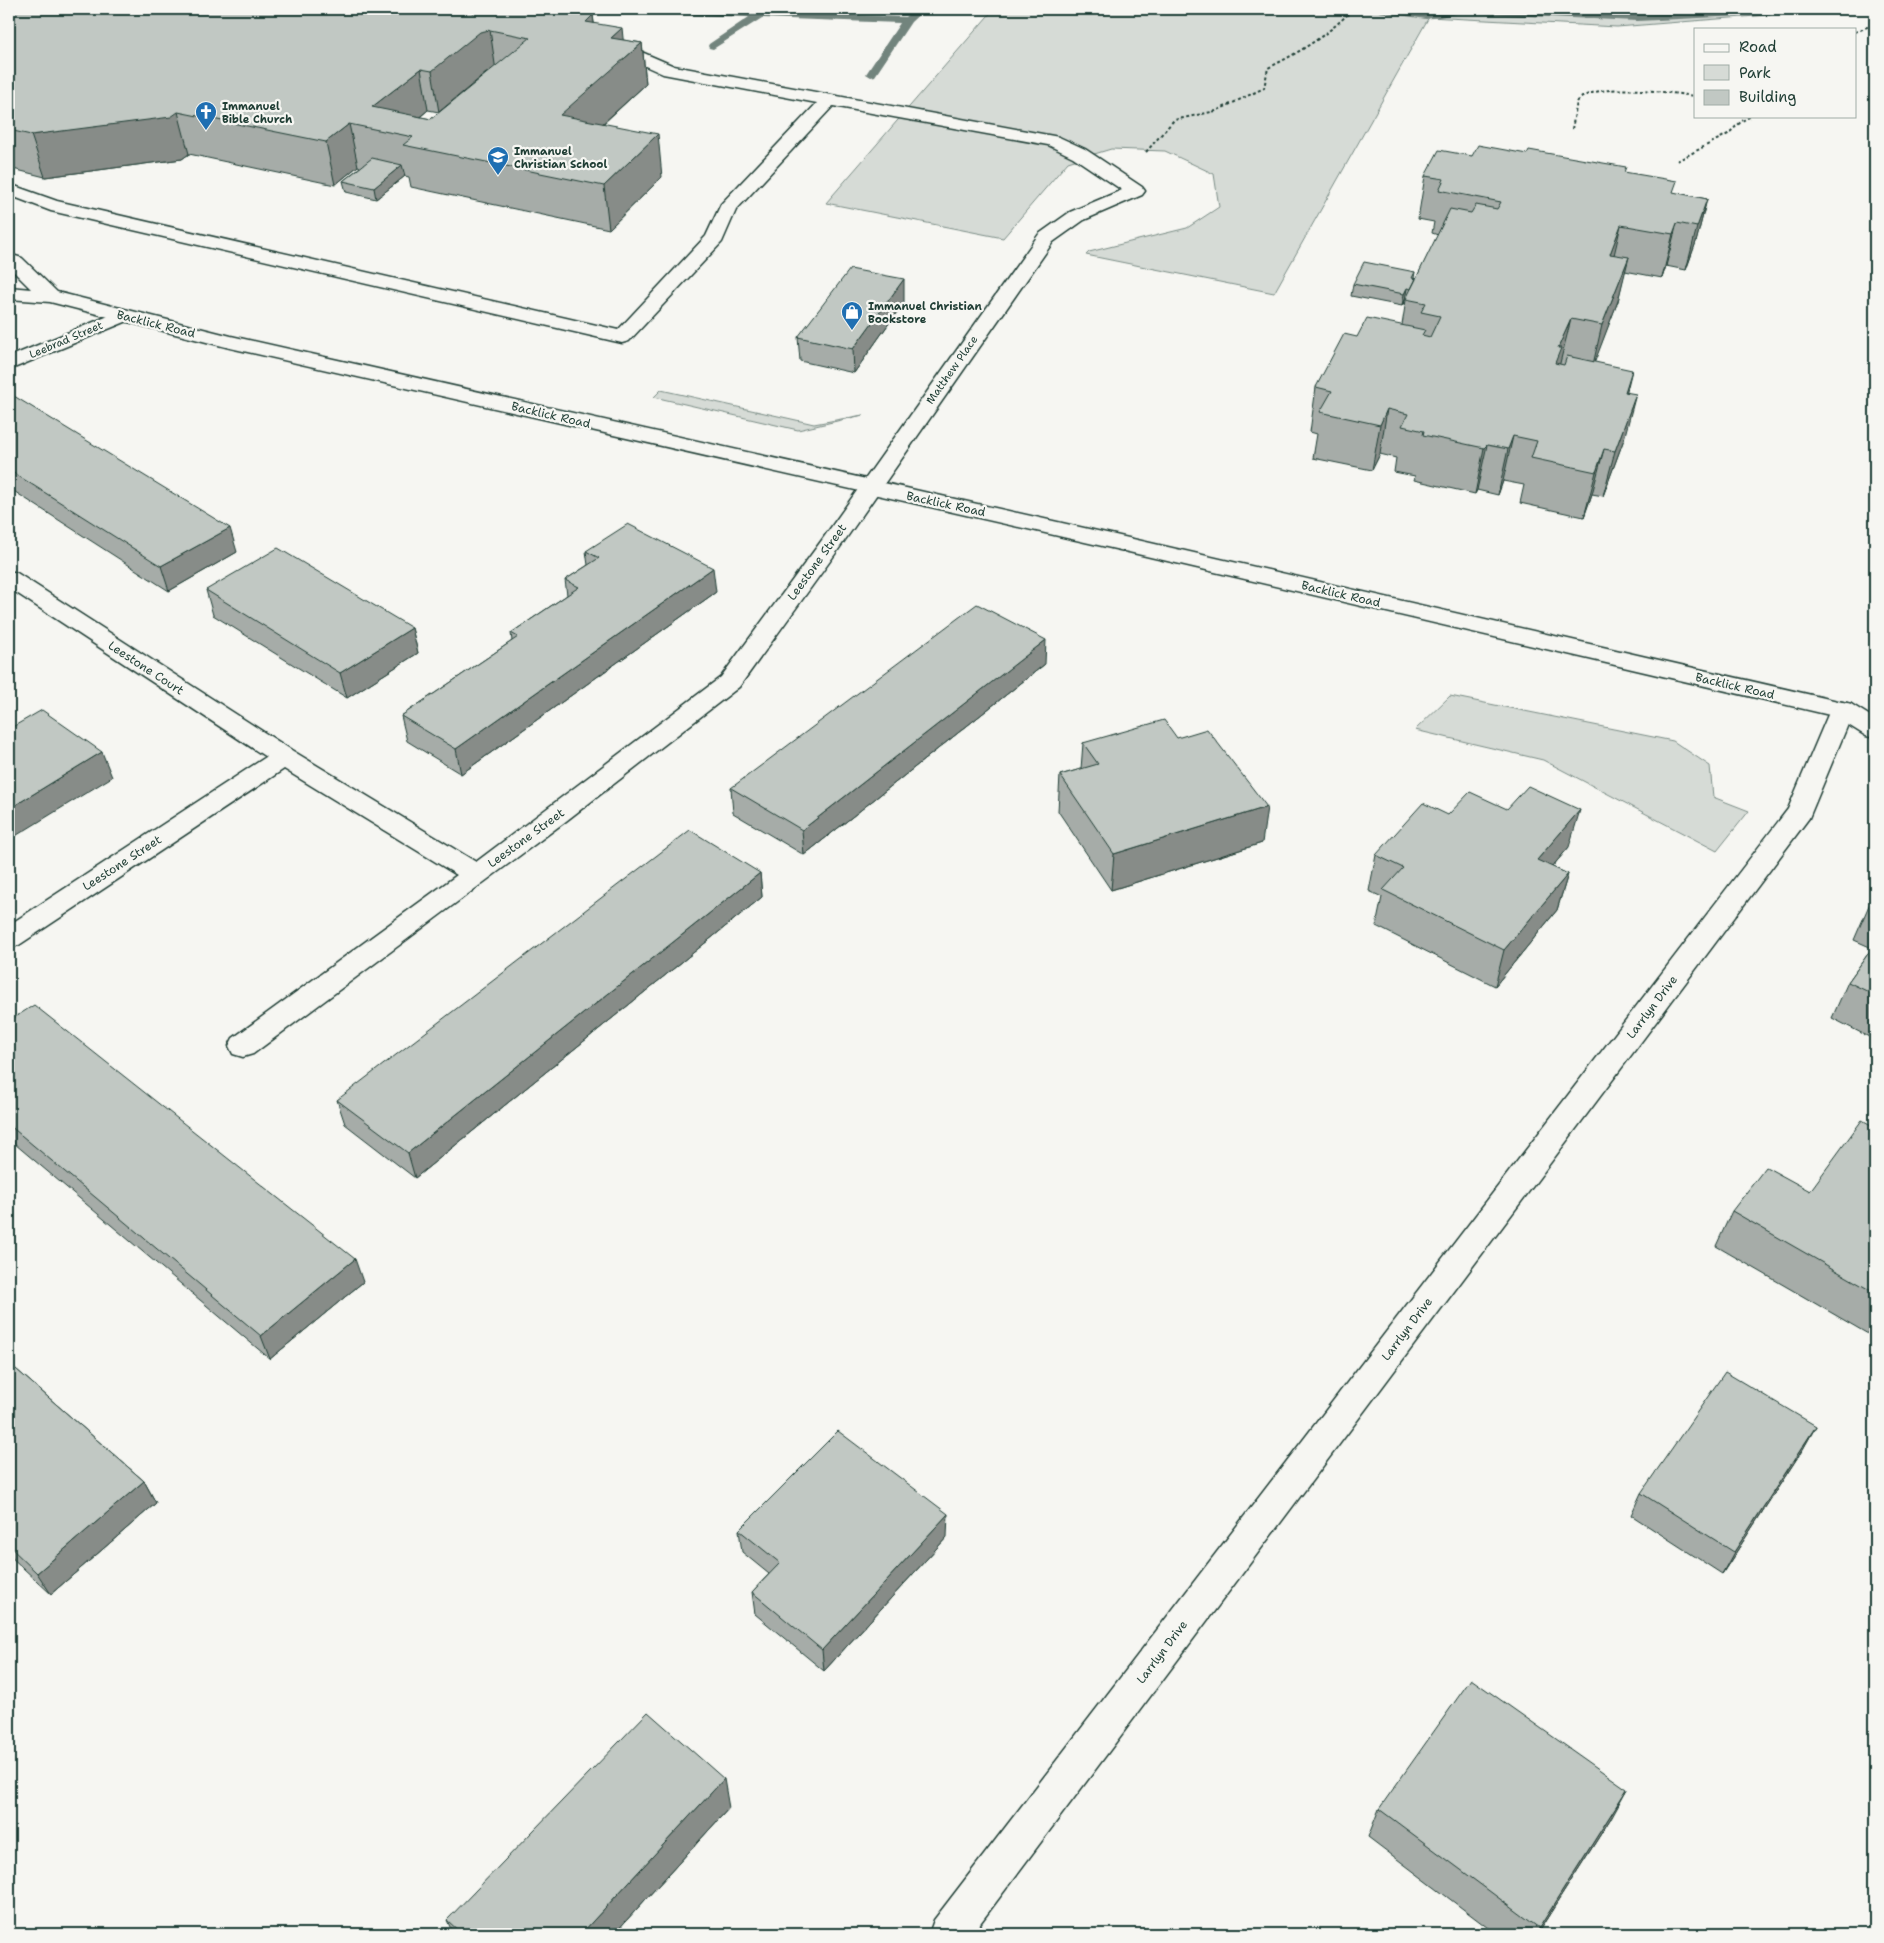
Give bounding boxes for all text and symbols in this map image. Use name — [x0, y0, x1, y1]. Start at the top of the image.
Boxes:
legend — [1694, 28, 1856, 118]
text: Road — [1739, 37, 1777, 57]
text: Park — [1739, 63, 1771, 83]
text: Building — [1739, 87, 1796, 107]
place label: Immanuel Bible Church — [222, 99, 293, 127]
church icon: Immanuel Bible Church — [194, 100, 218, 131]
place label: Immanuel Christian School — [514, 144, 607, 172]
school or university icon: Immanuel Christian School — [486, 145, 510, 176]
place label: Immanuel Christian Bookstore — [868, 299, 982, 327]
shop icon: Immanuel Christian Bookstore — [840, 300, 864, 331]
street label: Backlick Road — [115, 306, 197, 342]
street label: Leebrad Street — [27, 318, 105, 362]
street label: Matthew Place — [923, 333, 981, 407]
street label: Backlick Road — [510, 398, 592, 432]
street label: Backlick Road — [905, 488, 987, 520]
street label: Leestone Street — [784, 521, 850, 603]
street label: Backlick Road — [1300, 577, 1382, 611]
street label: Leestone Court — [105, 637, 187, 699]
street label: Backlick Road — [1694, 669, 1776, 703]
street label: Leestone Street — [485, 805, 567, 871]
street label: Leestone Street — [80, 832, 164, 894]
street label: Larrlyn Drive — [1623, 972, 1681, 1042]
street label: Larrlyn Drive — [1378, 1294, 1436, 1364]
street label: Larrlyn Drive — [1133, 1617, 1191, 1687]

